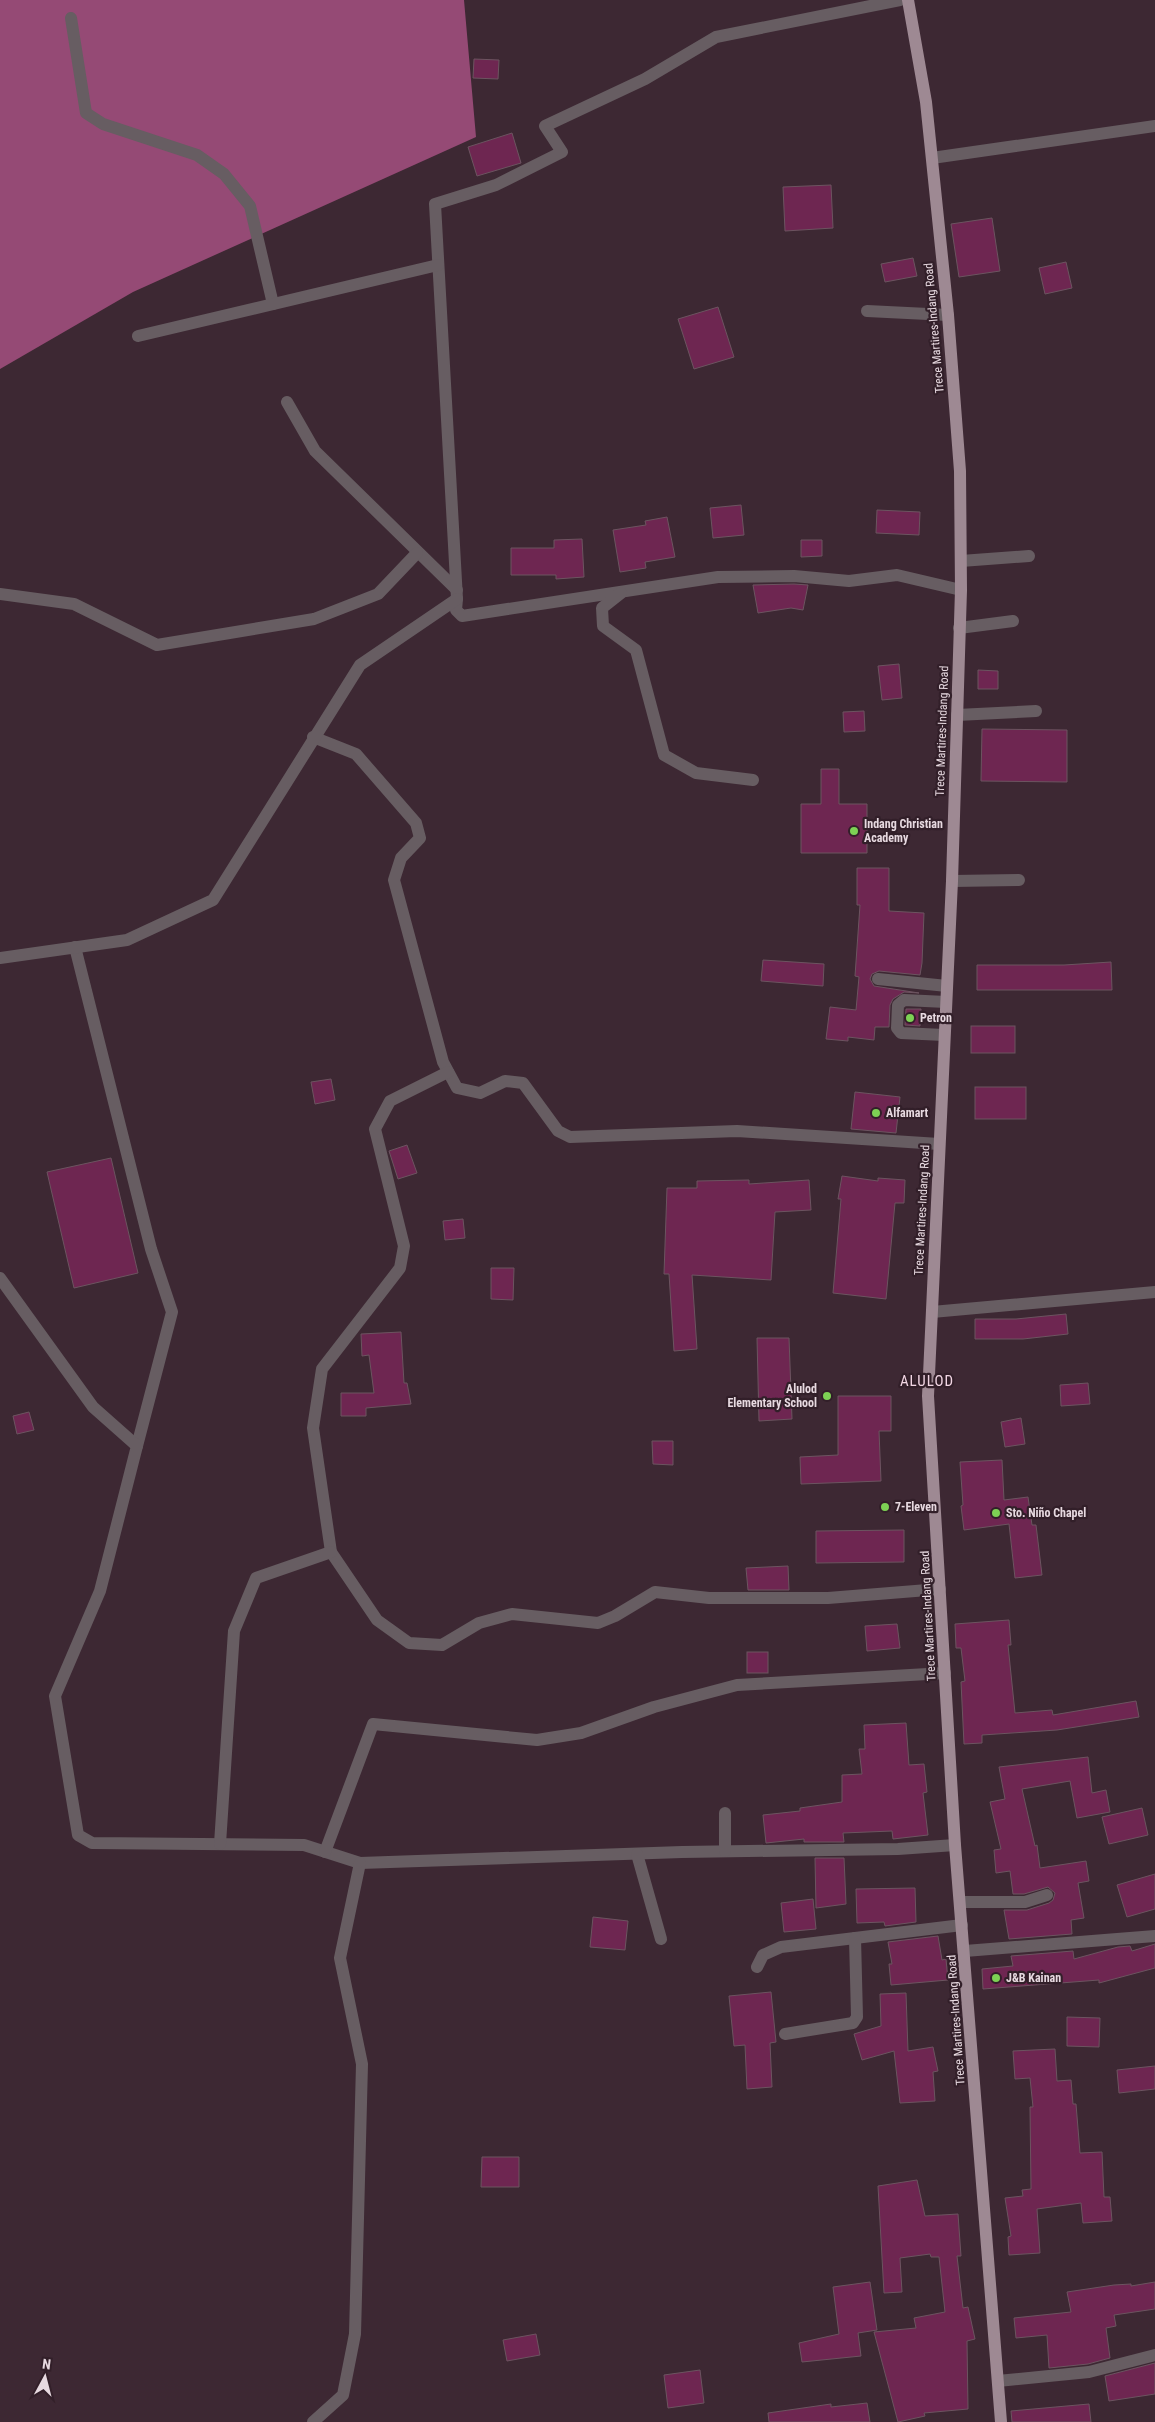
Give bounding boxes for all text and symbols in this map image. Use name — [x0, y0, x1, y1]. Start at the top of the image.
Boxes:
street label: Trece Martires-Indang Road — [921, 262, 947, 394]
street label: Trece Martires-Indang Road — [933, 665, 951, 797]
place label: Indang Christian Academy — [864, 817, 943, 845]
marker: Indang Christian Academy — [848, 825, 860, 837]
place label: Petron — [920, 1011, 952, 1025]
marker: Petron — [904, 1012, 916, 1024]
place label: Alfamart — [886, 1106, 929, 1120]
marker: Alfamart — [870, 1107, 882, 1119]
street label: Trece Martires-Indang Road — [912, 1144, 932, 1276]
district label: ALULOD — [900, 1372, 954, 1390]
place label: Alulod Elementary School — [727, 1382, 817, 1410]
marker: Alulod Elementary School — [821, 1390, 833, 1402]
place label: 7-Eleven — [895, 1500, 937, 1514]
marker: 7-Eleven — [879, 1501, 891, 1513]
place label: Sto. Niño Chapel — [1006, 1506, 1086, 1520]
marker: Sto. Niño Chapel — [990, 1507, 1002, 1519]
street label: Trece Martires-Indang Road — [918, 1550, 938, 1682]
street label: Trece Martires-Indang Road — [944, 1954, 968, 2086]
place label: J&B Kainan — [1006, 1971, 1061, 1985]
marker: J&B Kainan — [990, 1972, 1002, 1984]
north arrow — [20, 2352, 70, 2402]
text: N — [41, 2356, 52, 2373]

